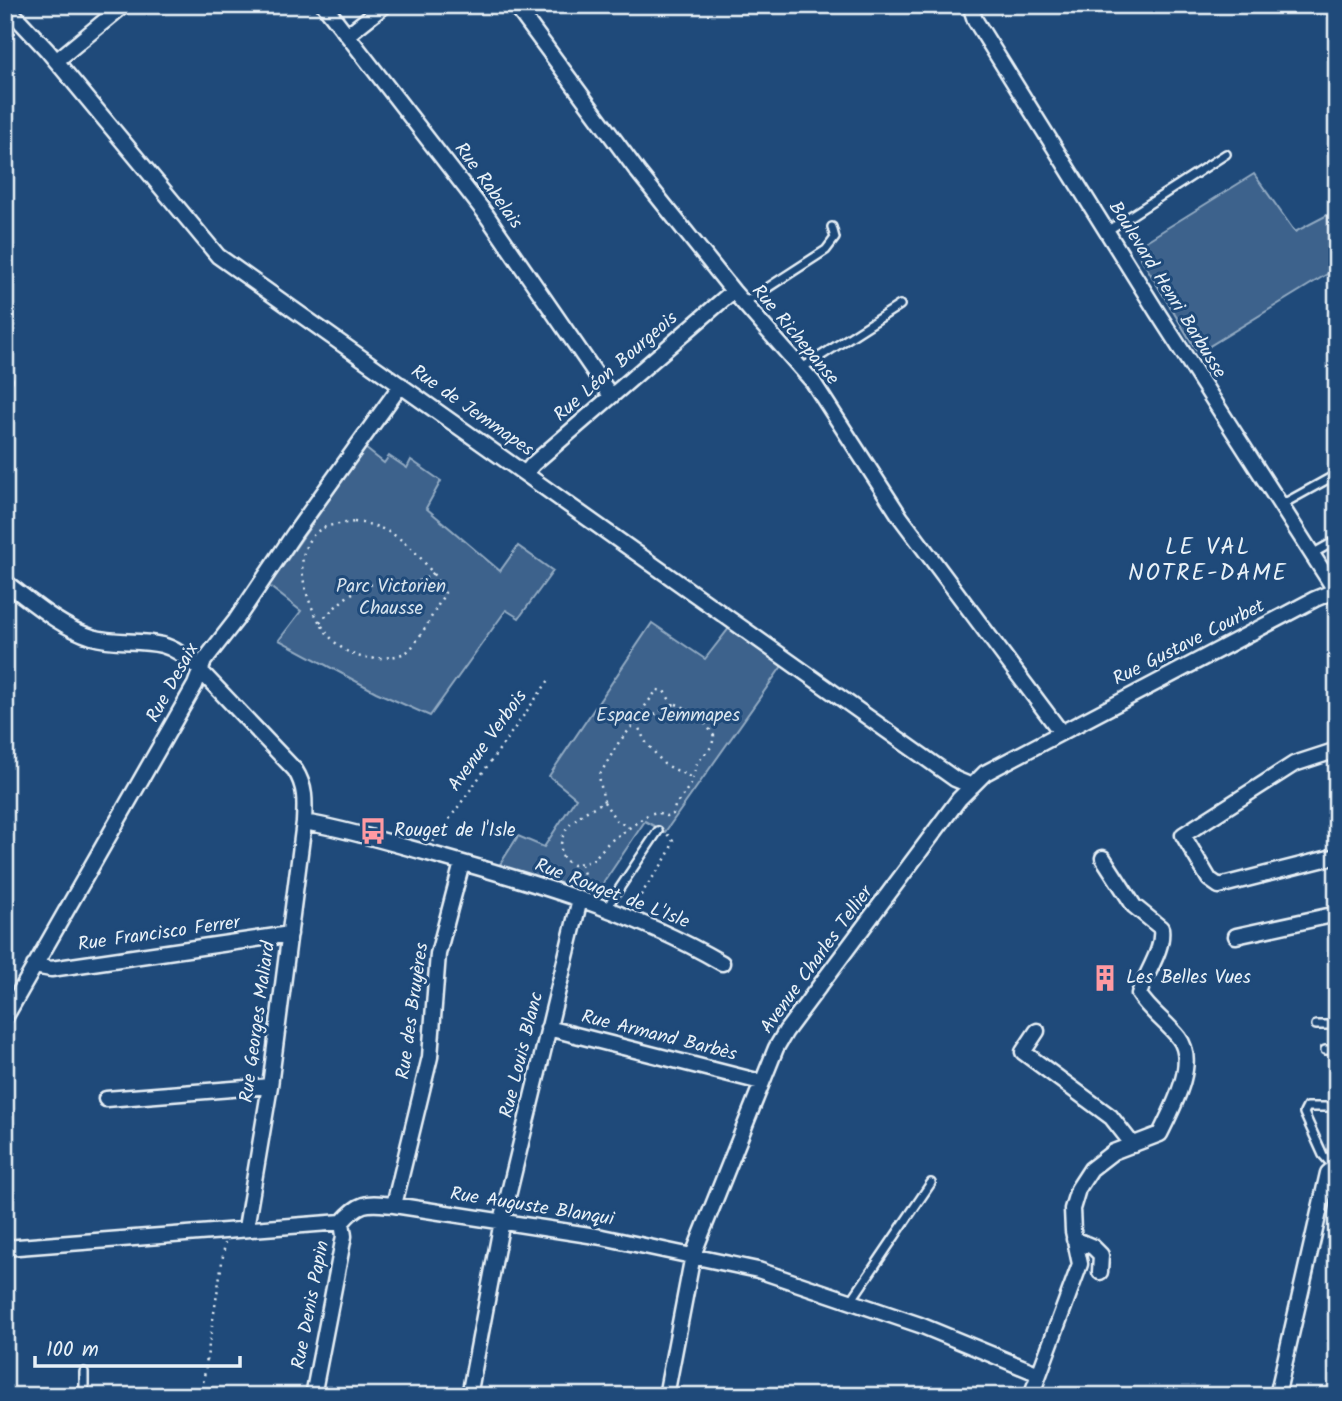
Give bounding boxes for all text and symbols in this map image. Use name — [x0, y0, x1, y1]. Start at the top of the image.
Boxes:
street label: Rue Rabelais — [446, 136, 530, 236]
street label: Boulevard Henri Barbusse — [1100, 195, 1234, 385]
street label: Rue Richepanse — [744, 278, 847, 392]
street label: Rue Léon Bourgeois — [547, 304, 685, 430]
street label: Rue de Jemmapes — [404, 357, 540, 465]
district label: LE VAL NOTRE-DAME — [1128, 530, 1288, 592]
park label: Parc Victorien Chausse — [336, 572, 446, 624]
street label: Rue Gustave Courbet — [1108, 591, 1271, 694]
street label: Rue Desaix — [139, 637, 208, 728]
street label: Avenue Verbois — [441, 684, 535, 798]
park label: Espace Jemmapes — [596, 701, 740, 731]
bus stop icon: Rouget de l'Isle — [358, 816, 388, 846]
place label: Rouget de l'Isle — [394, 816, 516, 846]
street label: Rue Rouget de L'Isle — [530, 851, 694, 938]
street label: Avenue Charles Tellier — [753, 878, 882, 1040]
street label: Rue Francisco Ferrer — [76, 908, 244, 960]
street label: Rue Georges Maliard — [232, 939, 284, 1105]
street label: Rue des Bruyères — [389, 941, 437, 1081]
building icon: Les Belles Vues — [1090, 963, 1120, 993]
place label: Les Belles Vues — [1126, 963, 1251, 993]
street label: Rue Louis Blanc — [492, 989, 552, 1121]
street label: Rue Armand Barbès — [578, 1002, 740, 1070]
street label: Rue Auguste Blanqui — [448, 1179, 617, 1235]
street label: Rue Denis Papin — [284, 1238, 338, 1372]
scale bar — [35, 1324, 240, 1368]
text: 100 m — [46, 1334, 99, 1367]

